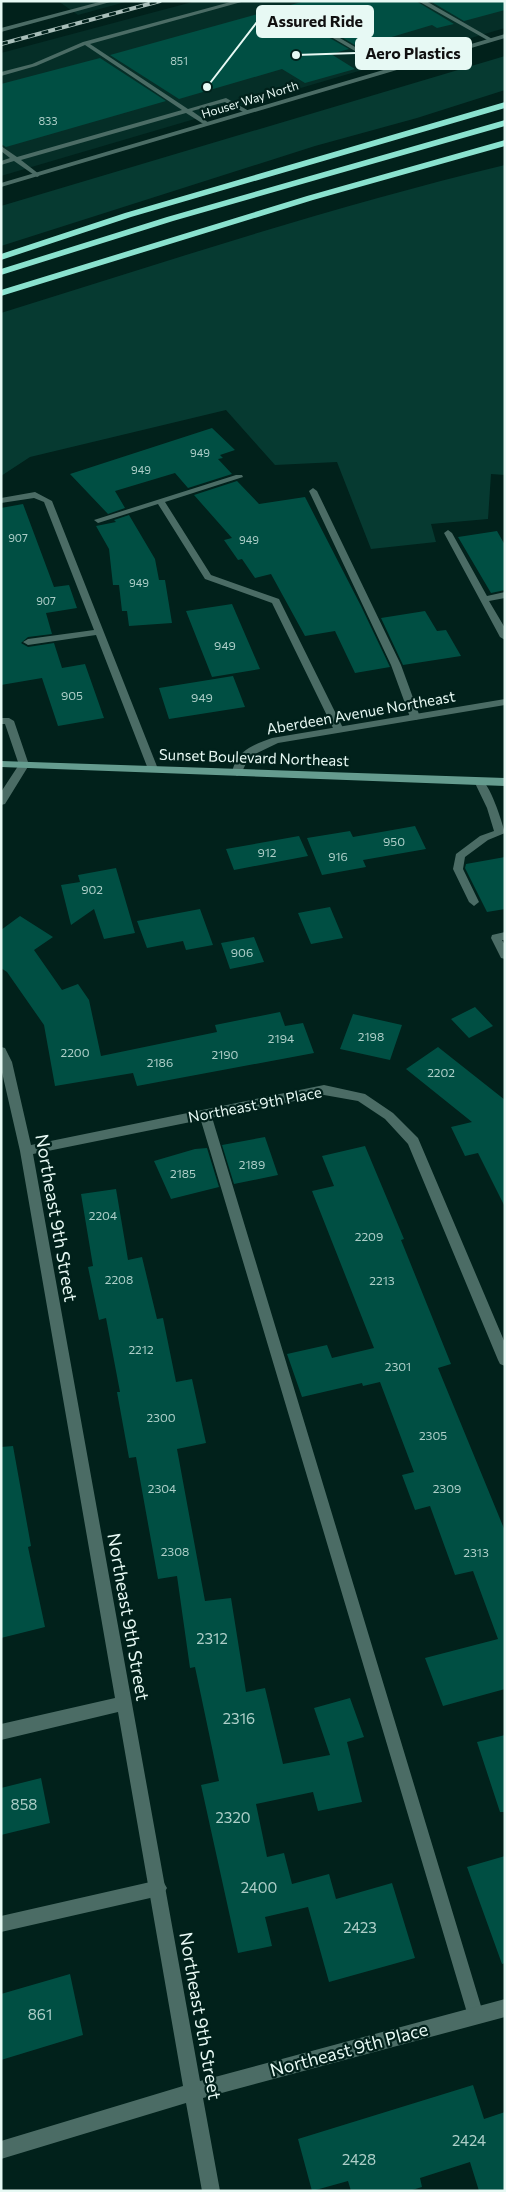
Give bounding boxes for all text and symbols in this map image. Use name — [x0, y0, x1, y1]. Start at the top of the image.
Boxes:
callout: Assured Ride — [257, 6, 373, 37]
text: Assured Ride — [267, 11, 363, 30]
callout: Aero Plastics — [356, 38, 471, 69]
text: Aero Plastics — [365, 43, 461, 62]
house number: 851 — [170, 54, 188, 67]
street label: Houser Way North — [199, 78, 300, 120]
house number: 833 — [38, 114, 58, 127]
house number: 949 — [190, 446, 210, 459]
house number: 949 — [131, 463, 151, 476]
house number: 907 — [8, 531, 28, 544]
house number: 949 — [239, 533, 259, 546]
house number: 949 — [129, 576, 149, 589]
house number: 907 — [36, 594, 56, 607]
house number: 949 — [214, 638, 236, 652]
street label: Aberdeen Avenue Northeast — [265, 687, 457, 737]
house number: 905 — [61, 688, 83, 702]
house number: 949 — [191, 690, 213, 704]
street label: Sunset Boulevard Northeast — [159, 745, 349, 769]
house number: 950 — [383, 834, 405, 848]
house number: 912 — [257, 845, 277, 859]
house number: 916 — [328, 849, 348, 863]
house number: 902 — [81, 882, 103, 896]
house number: 906 — [231, 945, 253, 959]
house number: 2198 — [358, 1029, 384, 1043]
house number: 2194 — [268, 1031, 294, 1045]
house number: 2200 — [61, 1045, 90, 1059]
house number: 2190 — [212, 1047, 239, 1061]
house number: 2186 — [147, 1055, 173, 1069]
house number: 2202 — [427, 1065, 455, 1079]
street label: Northeast 9th Place — [186, 1082, 323, 1126]
street label: Northeast 9th Street — [31, 1132, 83, 1303]
house number: 2189 — [239, 1157, 265, 1171]
house number: 2185 — [170, 1166, 196, 1180]
house number: 2204 — [89, 1208, 117, 1222]
house number: 2209 — [355, 1229, 383, 1243]
house number: 2208 — [105, 1272, 133, 1286]
house number: 2213 — [369, 1273, 395, 1287]
house number: 2212 — [128, 1342, 154, 1356]
house number: 2301 — [385, 1359, 411, 1373]
house number: 2300 — [146, 1410, 176, 1424]
house number: 2305 — [419, 1428, 447, 1442]
house number: 2304 — [148, 1481, 176, 1495]
house number: 2309 — [433, 1481, 461, 1495]
street label: Northeast 9th Street — [103, 1531, 155, 1702]
house number: 2308 — [161, 1544, 189, 1558]
house number: 2313 — [463, 1545, 489, 1559]
house number: 2312 — [196, 1629, 228, 1647]
house number: 2316 — [223, 1709, 255, 1727]
house number: 858 — [11, 1795, 37, 1813]
house number: 2320 — [216, 1808, 250, 1826]
house number: 2400 — [241, 1878, 277, 1896]
house number: 2423 — [343, 1918, 377, 1936]
street label: Northeast 9th Street — [175, 1930, 227, 2101]
house number: 861 — [28, 2005, 52, 2023]
street label: Northeast 9th Place — [267, 2017, 430, 2081]
house number: 2424 — [452, 2131, 486, 2149]
house number: 2428 — [342, 2150, 376, 2168]

